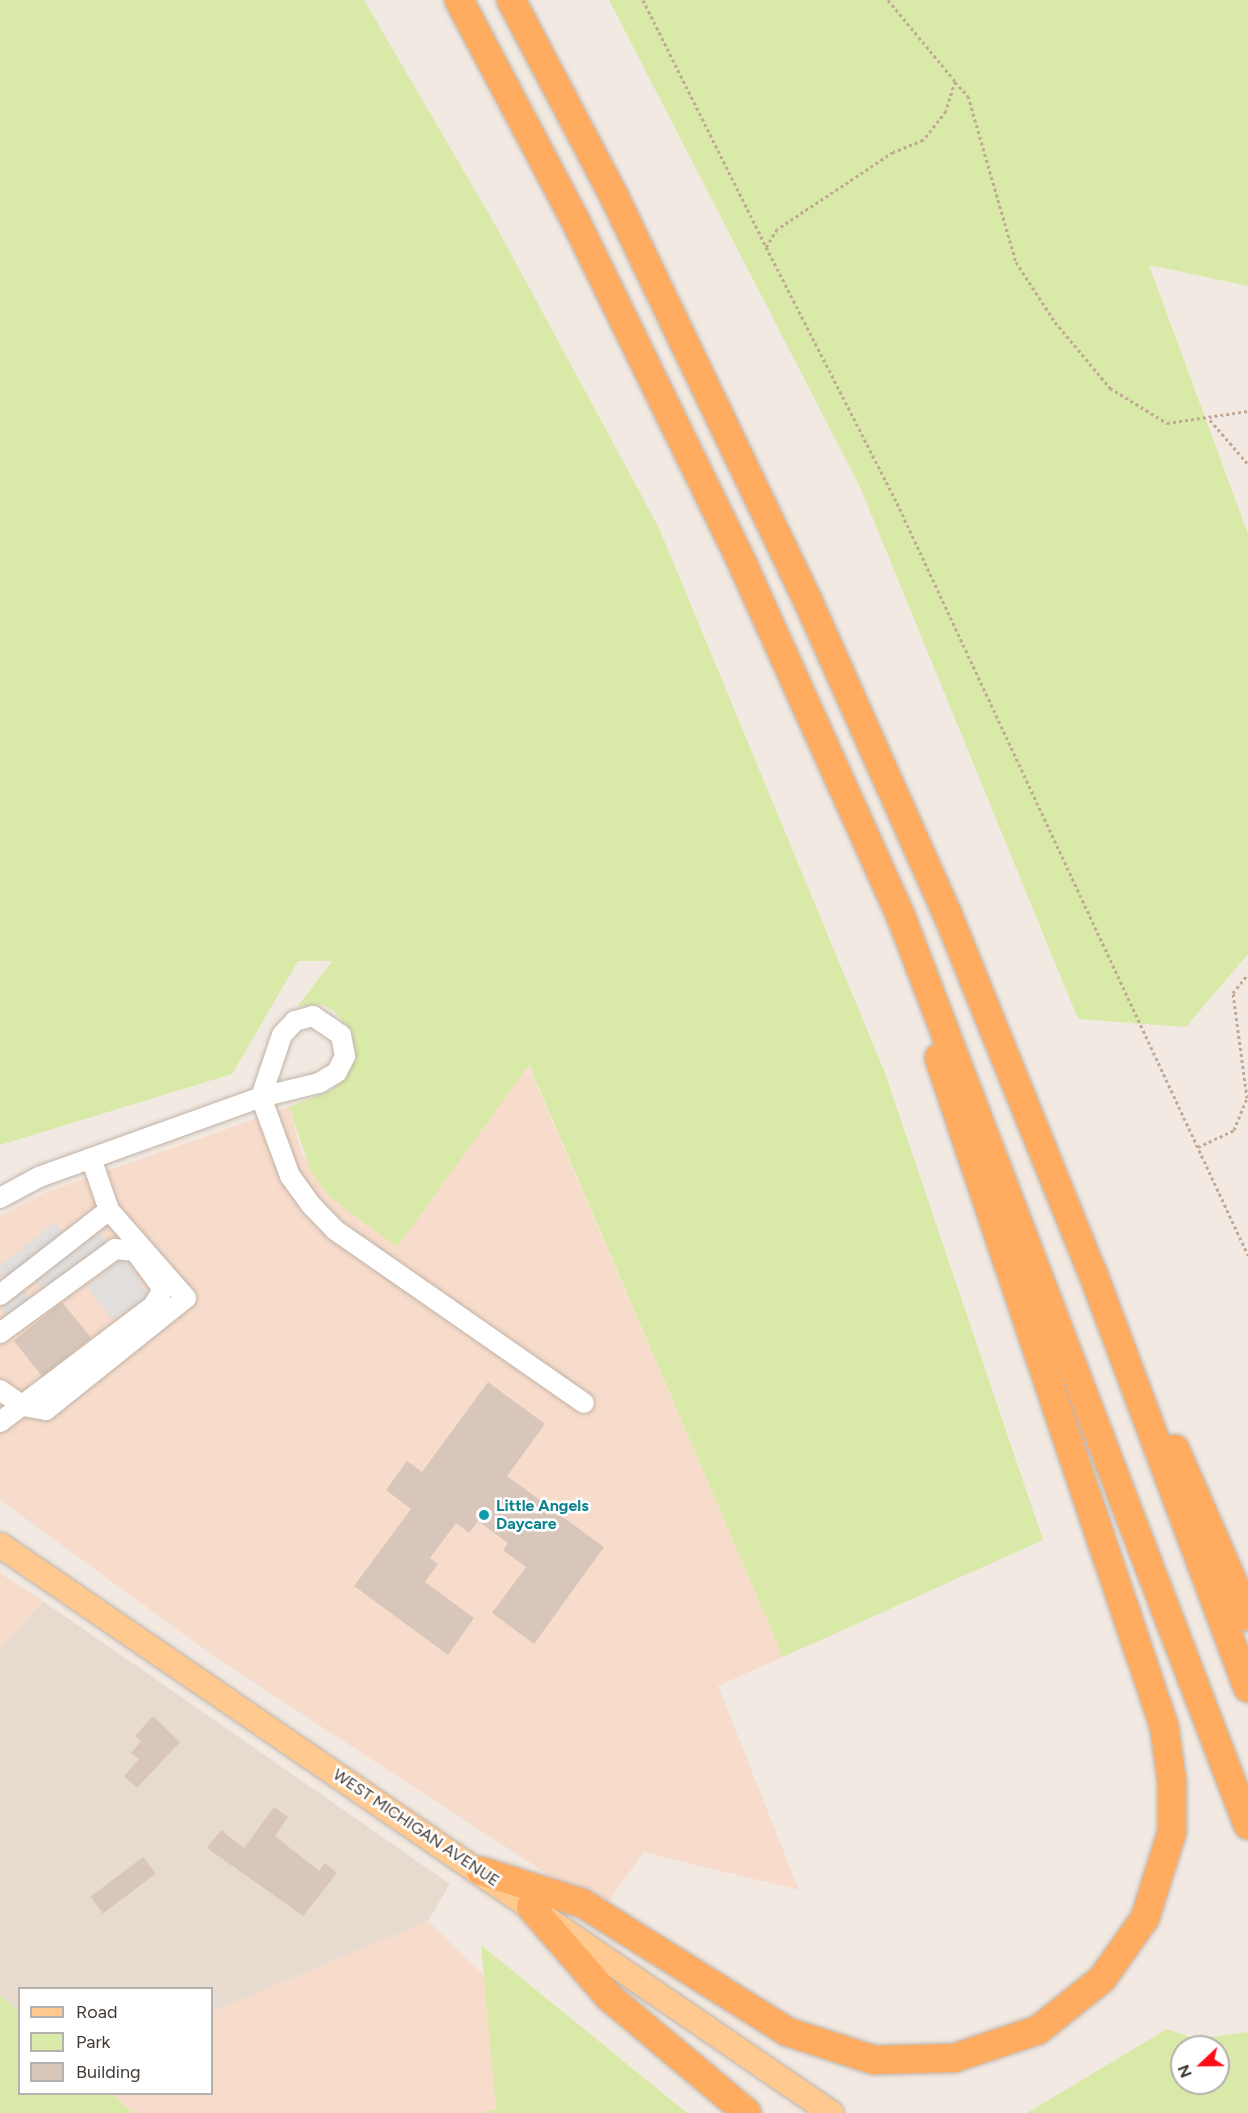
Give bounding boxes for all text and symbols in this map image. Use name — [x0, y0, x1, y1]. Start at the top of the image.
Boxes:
place label: Little Angels Daycare — [496, 1496, 589, 1534]
marker: Little Angels Daycare — [477, 1508, 491, 1522]
street label: WEST MICHIGAN AVENUE — [329, 1765, 503, 1891]
legend — [18, 1987, 213, 2095]
text: Road — [76, 2001, 117, 2023]
text: Park — [76, 2031, 110, 2053]
north arrow — [1170, 2035, 1230, 2095]
text: Building — [76, 2061, 141, 2083]
text: N — [1174, 2062, 1196, 2080]

